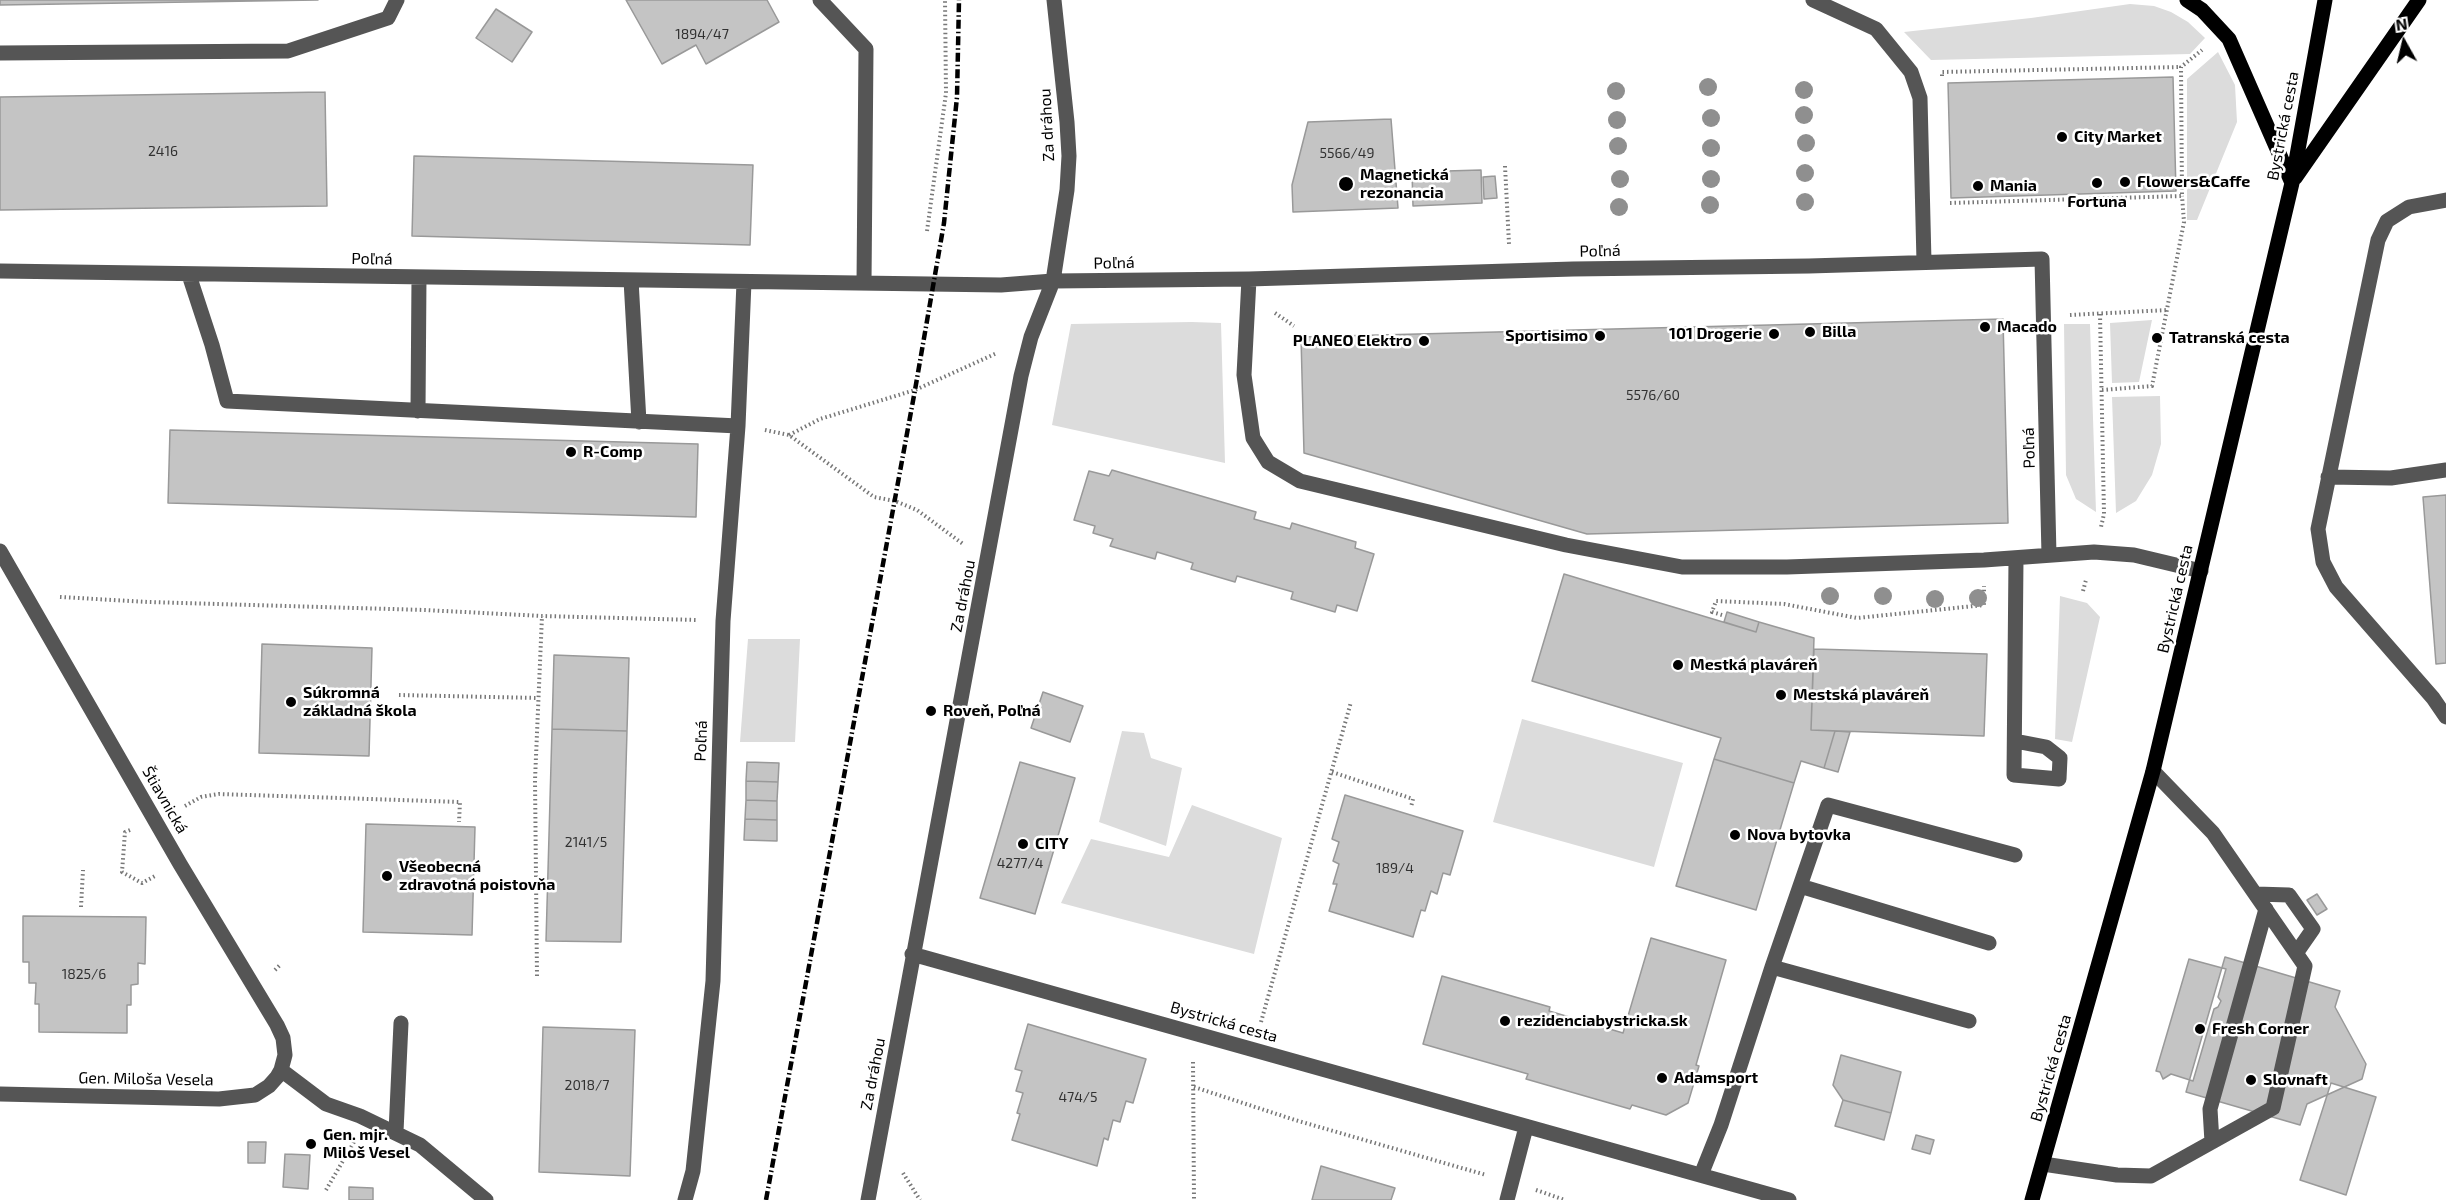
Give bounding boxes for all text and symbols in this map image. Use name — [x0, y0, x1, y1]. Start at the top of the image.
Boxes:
north arrow — [2374, 12, 2434, 72]
text: N — [2394, 13, 2408, 34]
house number: 1894/47 — [675, 26, 729, 42]
street label: Bystrická cesta — [2263, 70, 2303, 182]
street label: Za dráhou — [1035, 88, 1059, 162]
place label: City Market — [2074, 127, 2162, 147]
marker: City Market — [2055, 130, 2069, 144]
house number: 2416 — [148, 143, 178, 159]
house number: 5566/49 — [1320, 145, 1374, 161]
place label: Magnetická rezonancia — [1360, 165, 1449, 203]
place label: Flowers&Caffe — [2137, 172, 2250, 192]
marker: Magnetická rezonancia — [1337, 175, 1355, 193]
marker: Flowers&Caffe — [2118, 175, 2132, 189]
place label: Mania — [1990, 176, 2037, 196]
marker: Fortuna — [2090, 176, 2104, 190]
marker: Mania — [1971, 179, 1985, 193]
place label: Fortuna — [2067, 192, 2127, 212]
street label: Poľná — [1579, 241, 1621, 261]
street label: Poľná — [351, 249, 393, 269]
street label: Poľná — [1093, 253, 1135, 273]
place label: Macado — [1997, 317, 2057, 337]
marker: Macado — [1978, 320, 1992, 334]
place label: Billa — [1822, 322, 1856, 342]
place label: 101 Drogerie — [1669, 324, 1762, 344]
marker: Billa — [1803, 325, 1817, 339]
place label: Sportisimo — [1505, 326, 1588, 346]
marker: 101 Drogerie — [1767, 327, 1781, 341]
place label: Tatranská cesta — [2169, 328, 2290, 348]
marker: Sportisimo — [1593, 329, 1607, 343]
place label: PLANEO Elektro — [1293, 331, 1412, 351]
marker: Tatranská cesta — [2150, 331, 2164, 345]
marker: PLANEO Elektro — [1417, 334, 1431, 348]
house number: 5576/60 — [1626, 387, 1680, 403]
street label: Poľná — [2019, 427, 2039, 469]
place label: R-Comp — [583, 442, 643, 462]
marker: R-Comp — [564, 445, 578, 459]
street label: Bystrická cesta — [2153, 543, 2197, 655]
street label: Za dráhou — [947, 558, 979, 634]
place label: Mestká plaváreň — [1690, 655, 1818, 675]
marker: Mestká plaváreň — [1671, 658, 1685, 672]
place label: Súkromná základná škola — [303, 683, 417, 721]
place label: Mestská plaváreň — [1793, 685, 1929, 705]
marker: Mestská plaváreň — [1774, 688, 1788, 702]
marker: Súkromná základná škola — [284, 695, 298, 709]
place label: Roveň, Poľná — [943, 701, 1041, 721]
marker: Roveň, Poľná — [924, 704, 938, 718]
street label: Poľná — [691, 720, 711, 762]
street label: Štiavnická — [138, 763, 192, 837]
place label: Nova bytovka — [1747, 825, 1851, 845]
marker: Nova bytovka — [1728, 828, 1742, 842]
house number: 2141/5 — [565, 834, 607, 850]
place label: CITY — [1035, 834, 1069, 854]
marker: CITY — [1016, 837, 1030, 851]
house number: 4277/4 — [997, 855, 1043, 871]
place label: Všeobecná zdravotná poistovňa — [399, 857, 555, 895]
house number: 189/4 — [1376, 860, 1414, 876]
marker: Všeobecná zdravotná poistovňa — [380, 869, 394, 883]
house number: 1825/6 — [62, 966, 106, 982]
street label: Bystrická cesta — [1168, 998, 1280, 1046]
place label: rezidenciabystricka.sk — [1517, 1011, 1688, 1031]
street label: Bystrická cesta — [2027, 1012, 2075, 1124]
marker: rezidenciabystricka.sk — [1498, 1014, 1512, 1028]
place label: Fresh Corner — [2212, 1019, 2309, 1039]
marker: Fresh Corner — [2193, 1022, 2207, 1036]
street label: Za dráhou — [857, 1036, 889, 1112]
street label: Gen. Miloša Vesela — [78, 1068, 214, 1090]
place label: Adamsport — [1674, 1068, 1758, 1088]
place label: Slovnaft — [2263, 1070, 2328, 1090]
marker: Adamsport — [1655, 1071, 1669, 1085]
marker: Slovnaft — [2244, 1073, 2258, 1087]
house number: 2018/7 — [565, 1077, 609, 1093]
house number: 474/5 — [1058, 1089, 1098, 1105]
place label: Gen. mjr. Miloš Vesel — [323, 1125, 410, 1163]
marker: Gen. mjr. Miloš Vesel — [304, 1137, 318, 1151]

